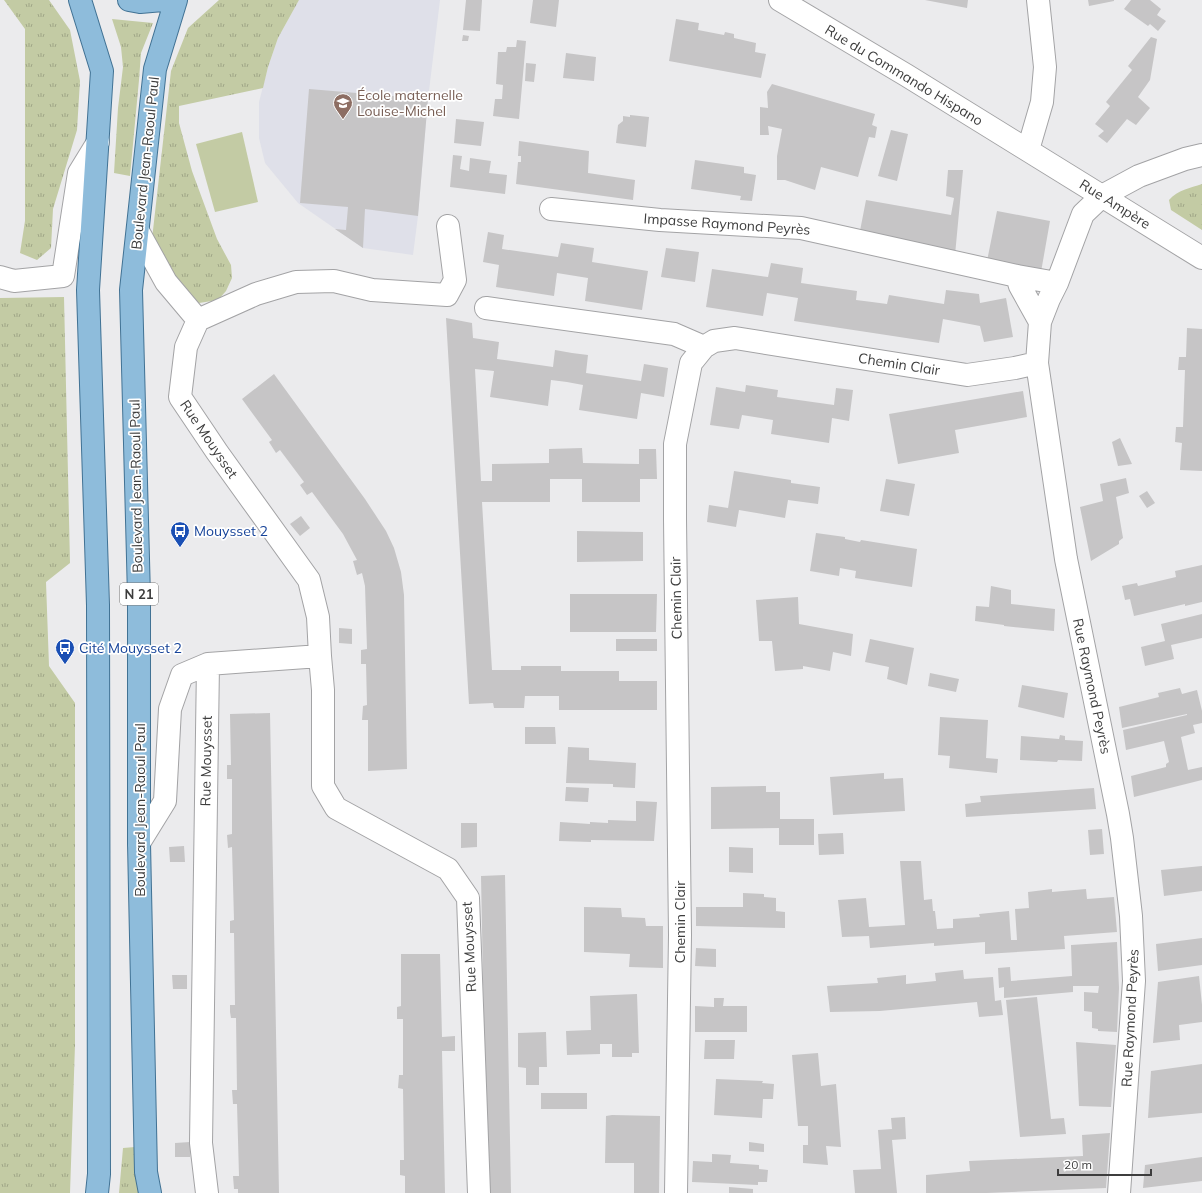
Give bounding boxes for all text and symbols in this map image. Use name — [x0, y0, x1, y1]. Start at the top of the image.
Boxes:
street label: Rue du Commando Hispano — [822, 21, 986, 129]
street label: Boulevard Jean-Raoul Paul — [127, 76, 163, 250]
place label: École maternelle Louise-Michel — [357, 86, 463, 120]
school or university icon: École maternelle Louise-Michel — [332, 92, 354, 120]
street label: Rue Ampère — [1076, 175, 1154, 233]
street label: Impasse Raymond Peyrès — [643, 209, 811, 239]
street label: Chemin Clair — [857, 349, 942, 379]
street label: Rue Mouysset — [176, 396, 242, 482]
street label: Boulevard Jean-Raoul Paul — [125, 399, 147, 573]
bus stop icon: Mouysset 2 — [169, 520, 191, 548]
place label: Mouysset 2 — [194, 522, 268, 540]
street label: Chemin Clair — [666, 556, 686, 639]
road number: N 21 — [120, 583, 158, 605]
street label: Rue Raymond Peyrès — [1069, 616, 1115, 756]
bus stop icon: Cité Mouysset 2 — [54, 637, 76, 665]
place label: Cité Mouysset 2 — [79, 639, 182, 657]
street label: Rue Mouysset — [196, 715, 216, 807]
street label: Boulevard Jean-Raoul Paul — [131, 723, 149, 897]
street label: Chemin Clair — [671, 880, 689, 963]
street label: Rue Mouysset — [458, 901, 480, 993]
street label: Rue Raymond Peyrès — [1117, 948, 1143, 1088]
scale bar — [1058, 1151, 1151, 1177]
text: 20 m — [1064, 1157, 1092, 1172]

